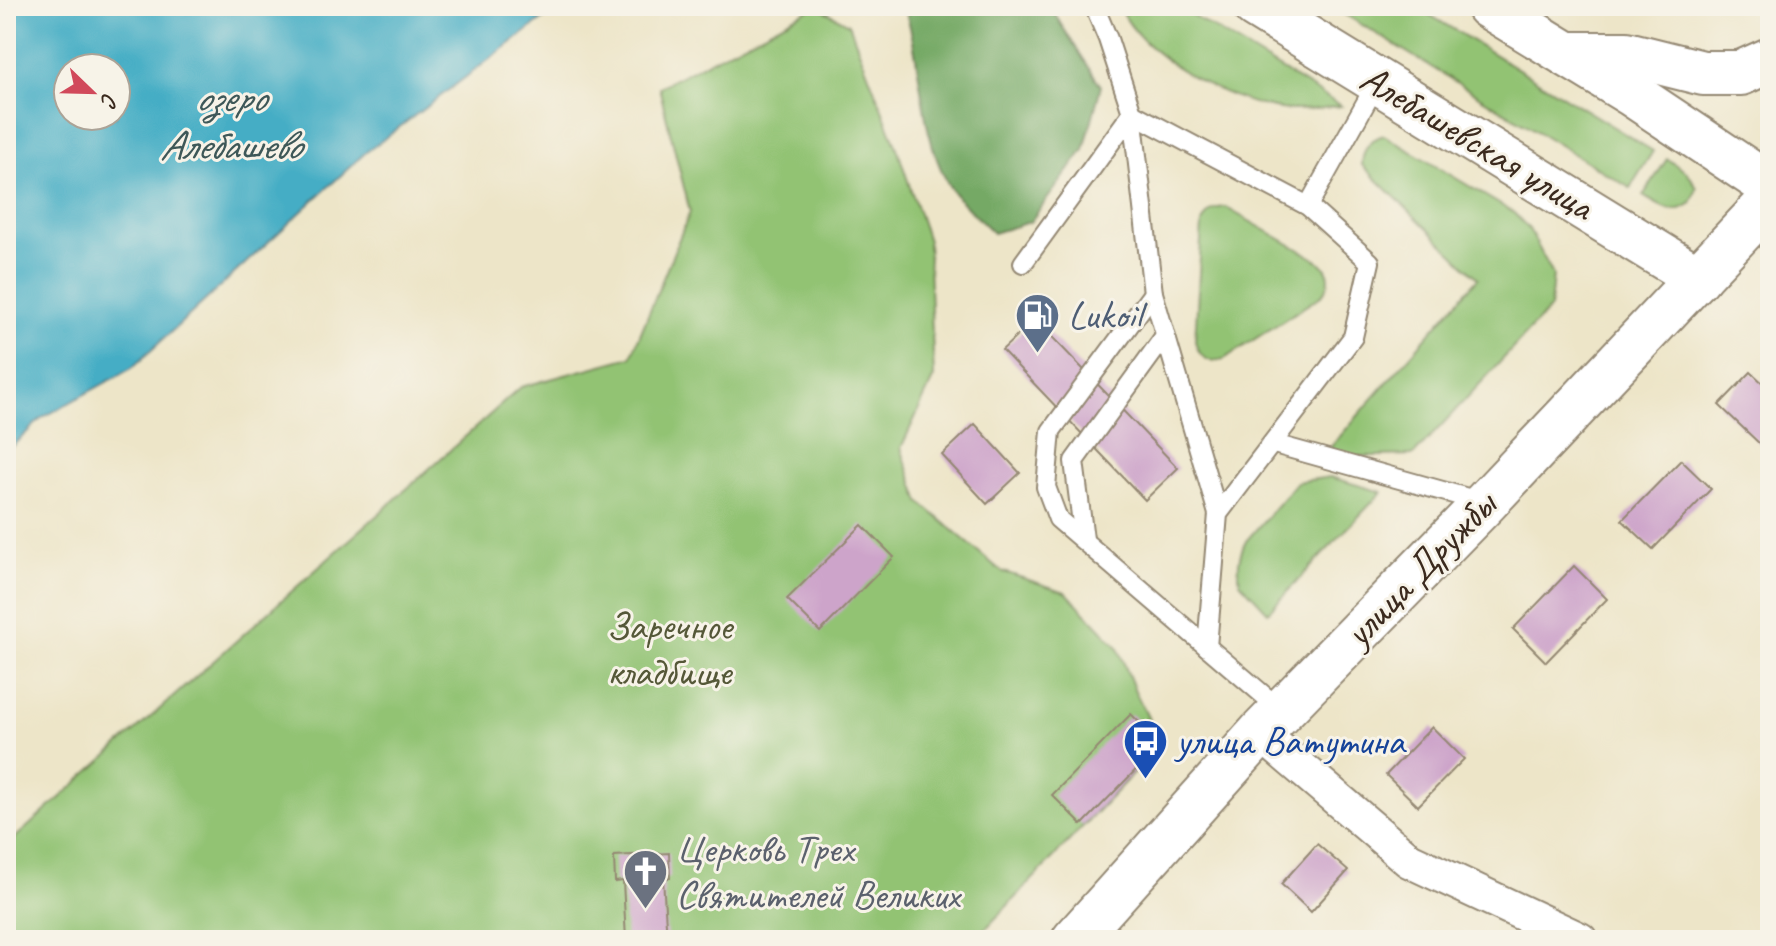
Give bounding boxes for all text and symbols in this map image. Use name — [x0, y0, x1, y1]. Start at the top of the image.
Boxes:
north arrow — [52, 52, 132, 132]
street label: Алебашевская улица — [1351, 53, 1605, 233]
water label: озеро Алебашево — [160, 71, 305, 172]
text: С — [93, 89, 124, 113]
place label: Lukoil — [1068, 290, 1148, 340]
fuel station icon: Lukoil — [1013, 291, 1061, 354]
street label: улица Дружбы — [1332, 479, 1509, 659]
park label: Заречное кладбище — [606, 601, 735, 697]
place label: улица Ватутина — [1174, 716, 1407, 766]
bus stop icon: улица Ватутина — [1121, 717, 1169, 780]
place label: Церковь Трех Святителей Великих — [676, 824, 963, 920]
church icon: Церковь Трех Святителей Великих — [621, 848, 669, 911]

